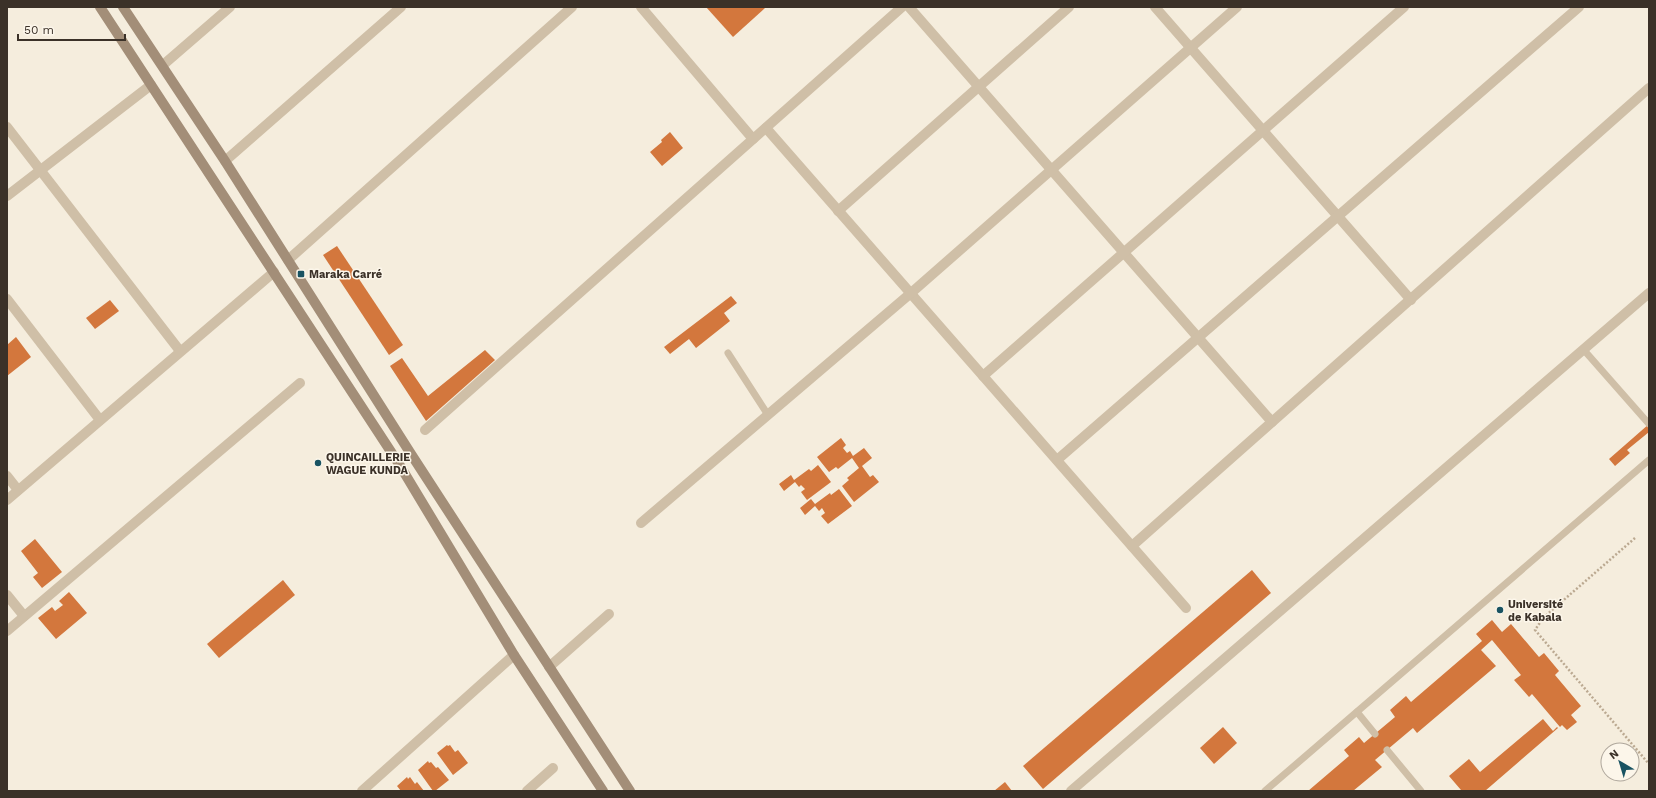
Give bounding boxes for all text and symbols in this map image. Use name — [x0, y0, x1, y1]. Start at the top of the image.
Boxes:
scale bar — [18, 16, 125, 42]
text: 50 m — [24, 23, 54, 37]
place label: Maraka Carré — [309, 268, 382, 281]
marker: Maraka Carré — [296, 269, 306, 279]
place label: QUINCAILLERIE WAGUE KUNDA — [326, 451, 410, 477]
marker: QUINCAILLERIE WAGUE KUNDA — [313, 458, 323, 468]
place label: Université de Kabala — [1508, 598, 1563, 624]
marker: Université de Kabala — [1495, 605, 1505, 615]
north arrow — [1600, 742, 1640, 782]
text: N — [1607, 747, 1621, 762]

